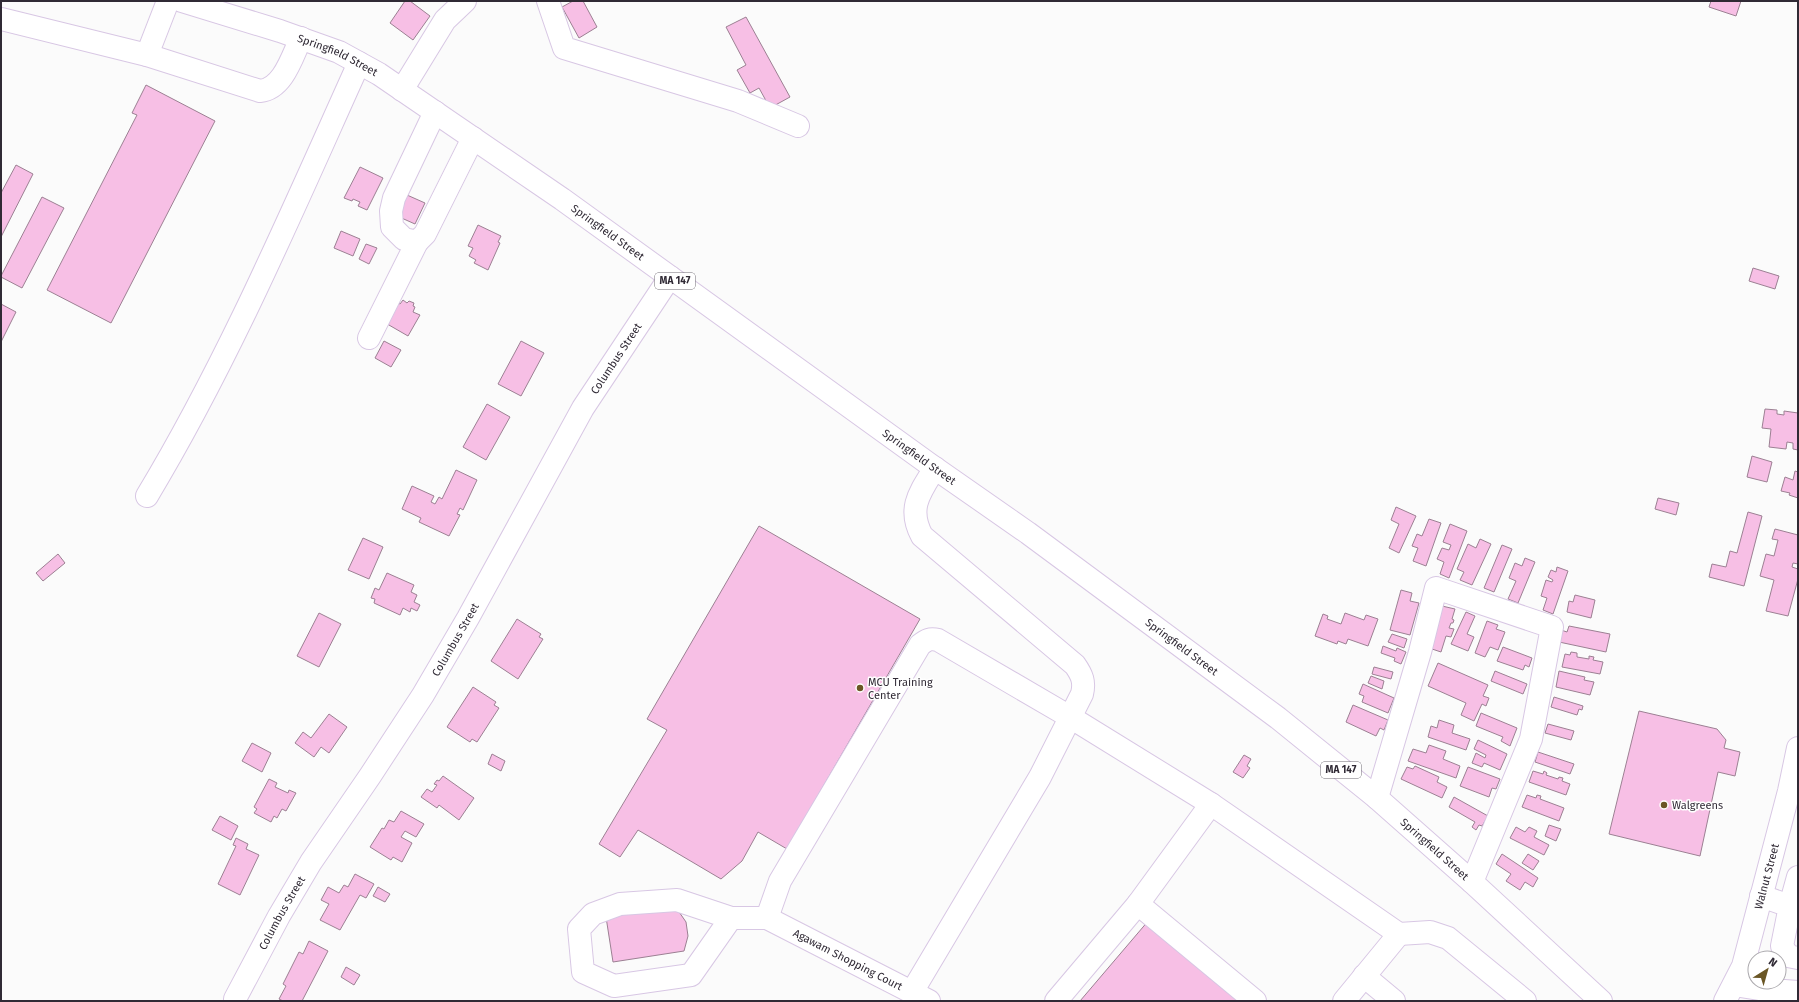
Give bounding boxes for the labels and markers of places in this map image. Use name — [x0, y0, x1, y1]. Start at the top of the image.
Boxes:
place label: MCU Training Center — [868, 676, 933, 702]
marker: MCU Training Center — [855, 683, 865, 693]
place label: Walgreens — [1672, 799, 1723, 812]
marker: Walgreens — [1659, 800, 1669, 810]

